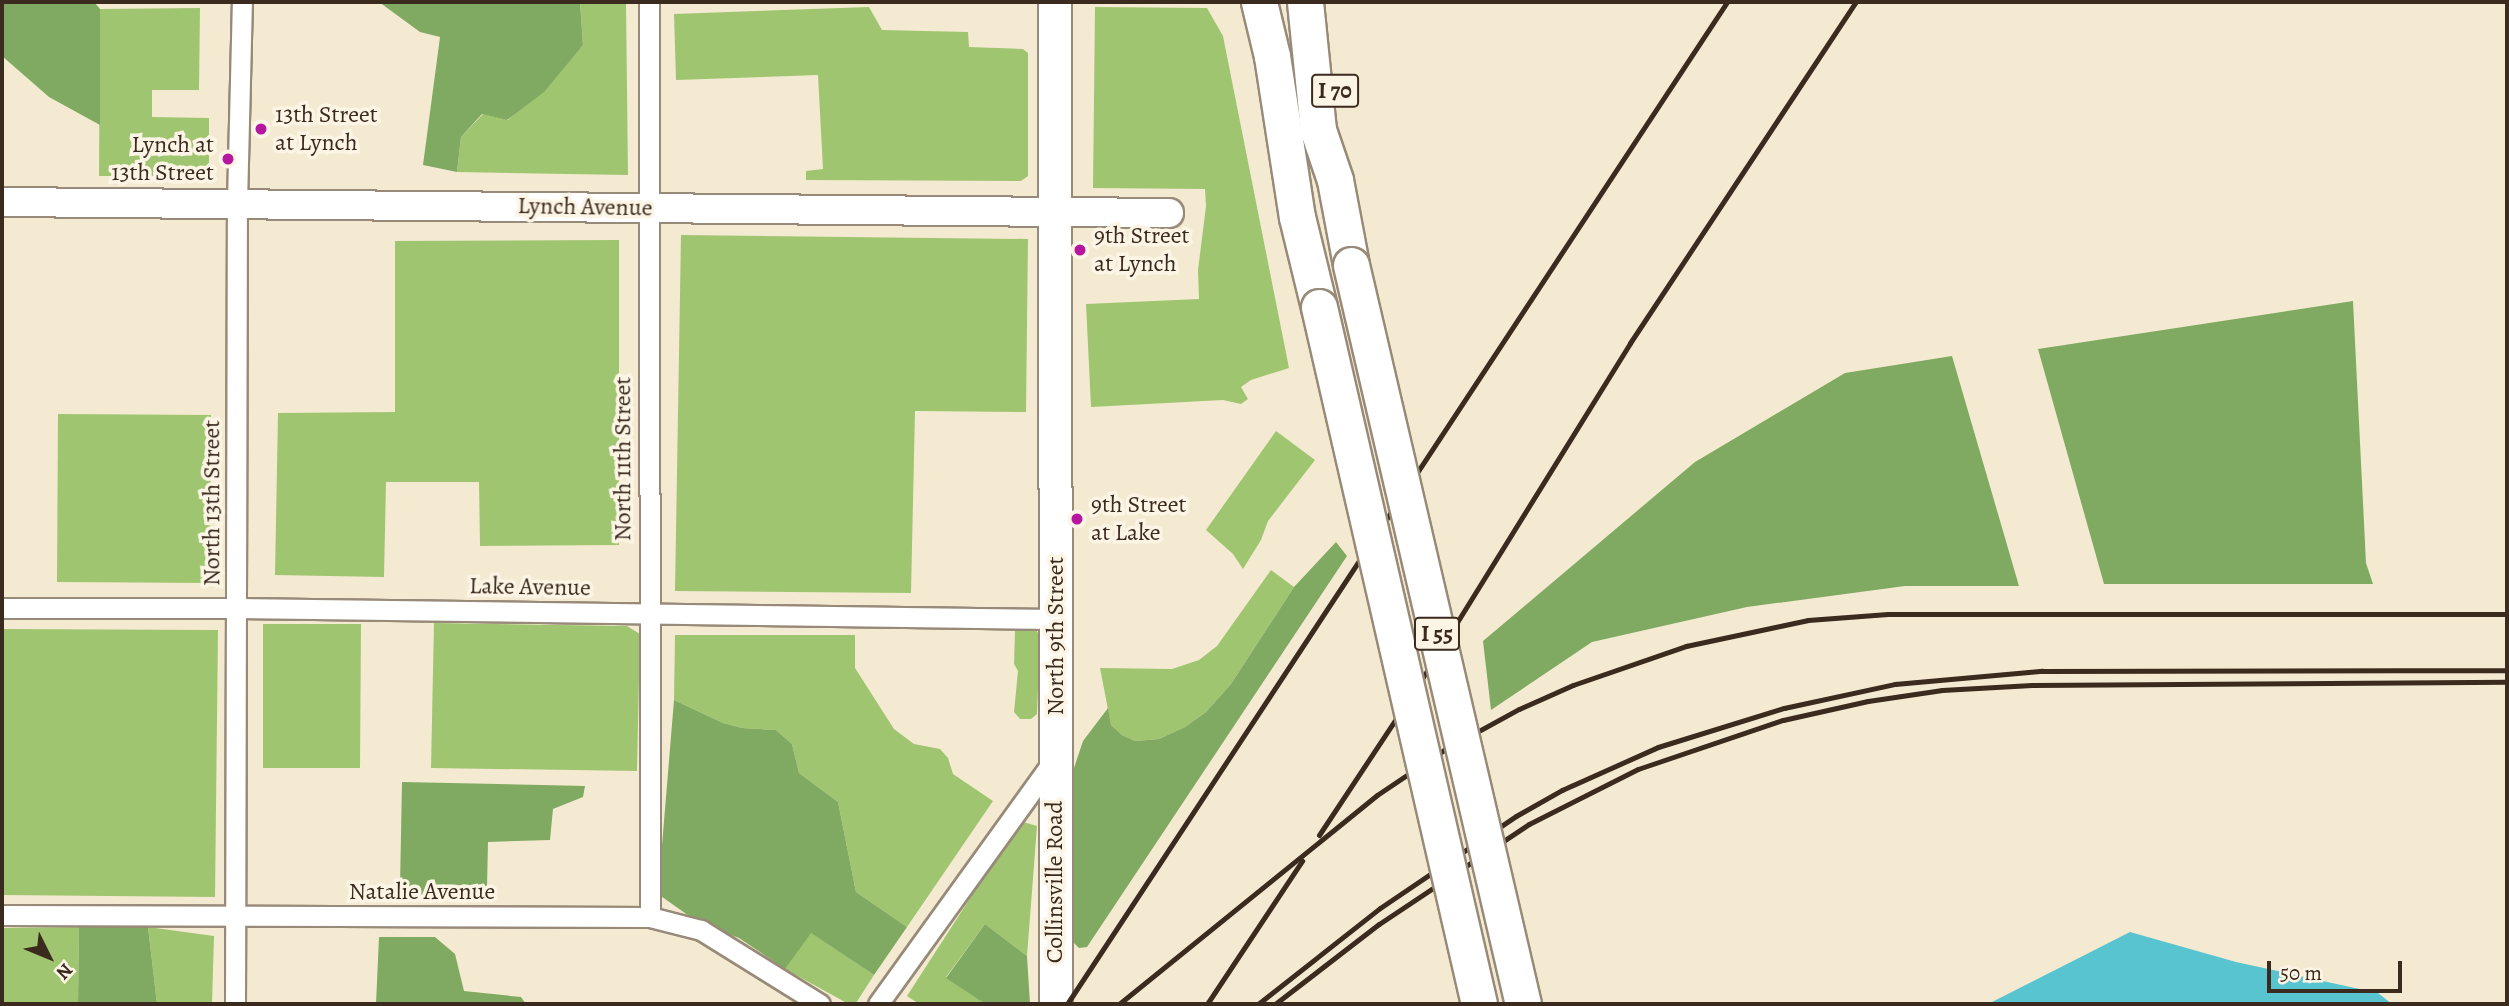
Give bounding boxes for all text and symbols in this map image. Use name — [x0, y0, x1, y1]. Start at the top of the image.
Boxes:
road number: I 70 — [1310, 72, 1360, 110]
place label: 13th Street at Lynch — [275, 101, 378, 157]
marker: 13th Street at Lynch — [253, 121, 269, 137]
place label: Lynch at 13th Street — [111, 131, 214, 187]
marker: Lynch at 13th Street — [220, 151, 236, 167]
street label: Lynch Avenue — [517, 191, 653, 223]
place label: 9th Street at Lynch — [1094, 222, 1189, 278]
marker: 9th Street at Lynch — [1072, 242, 1088, 258]
street label: North 11th Street — [609, 377, 637, 541]
street label: North 13th Street — [198, 420, 226, 586]
place label: 9th Street at Lake — [1091, 491, 1186, 547]
marker: 9th Street at Lake — [1069, 511, 1085, 527]
street label: North 9th Street — [1042, 557, 1070, 715]
street label: Lake Avenue — [469, 572, 591, 602]
road number: I 55 — [1412, 614, 1462, 654]
street label: Collinsville Road — [1041, 801, 1069, 963]
street label: Natalie Avenue — [349, 878, 495, 906]
north arrow — [14, 922, 84, 992]
scale bar — [2271, 946, 2406, 990]
text: N — [50, 957, 79, 985]
text: 50 m — [2280, 959, 2322, 987]

